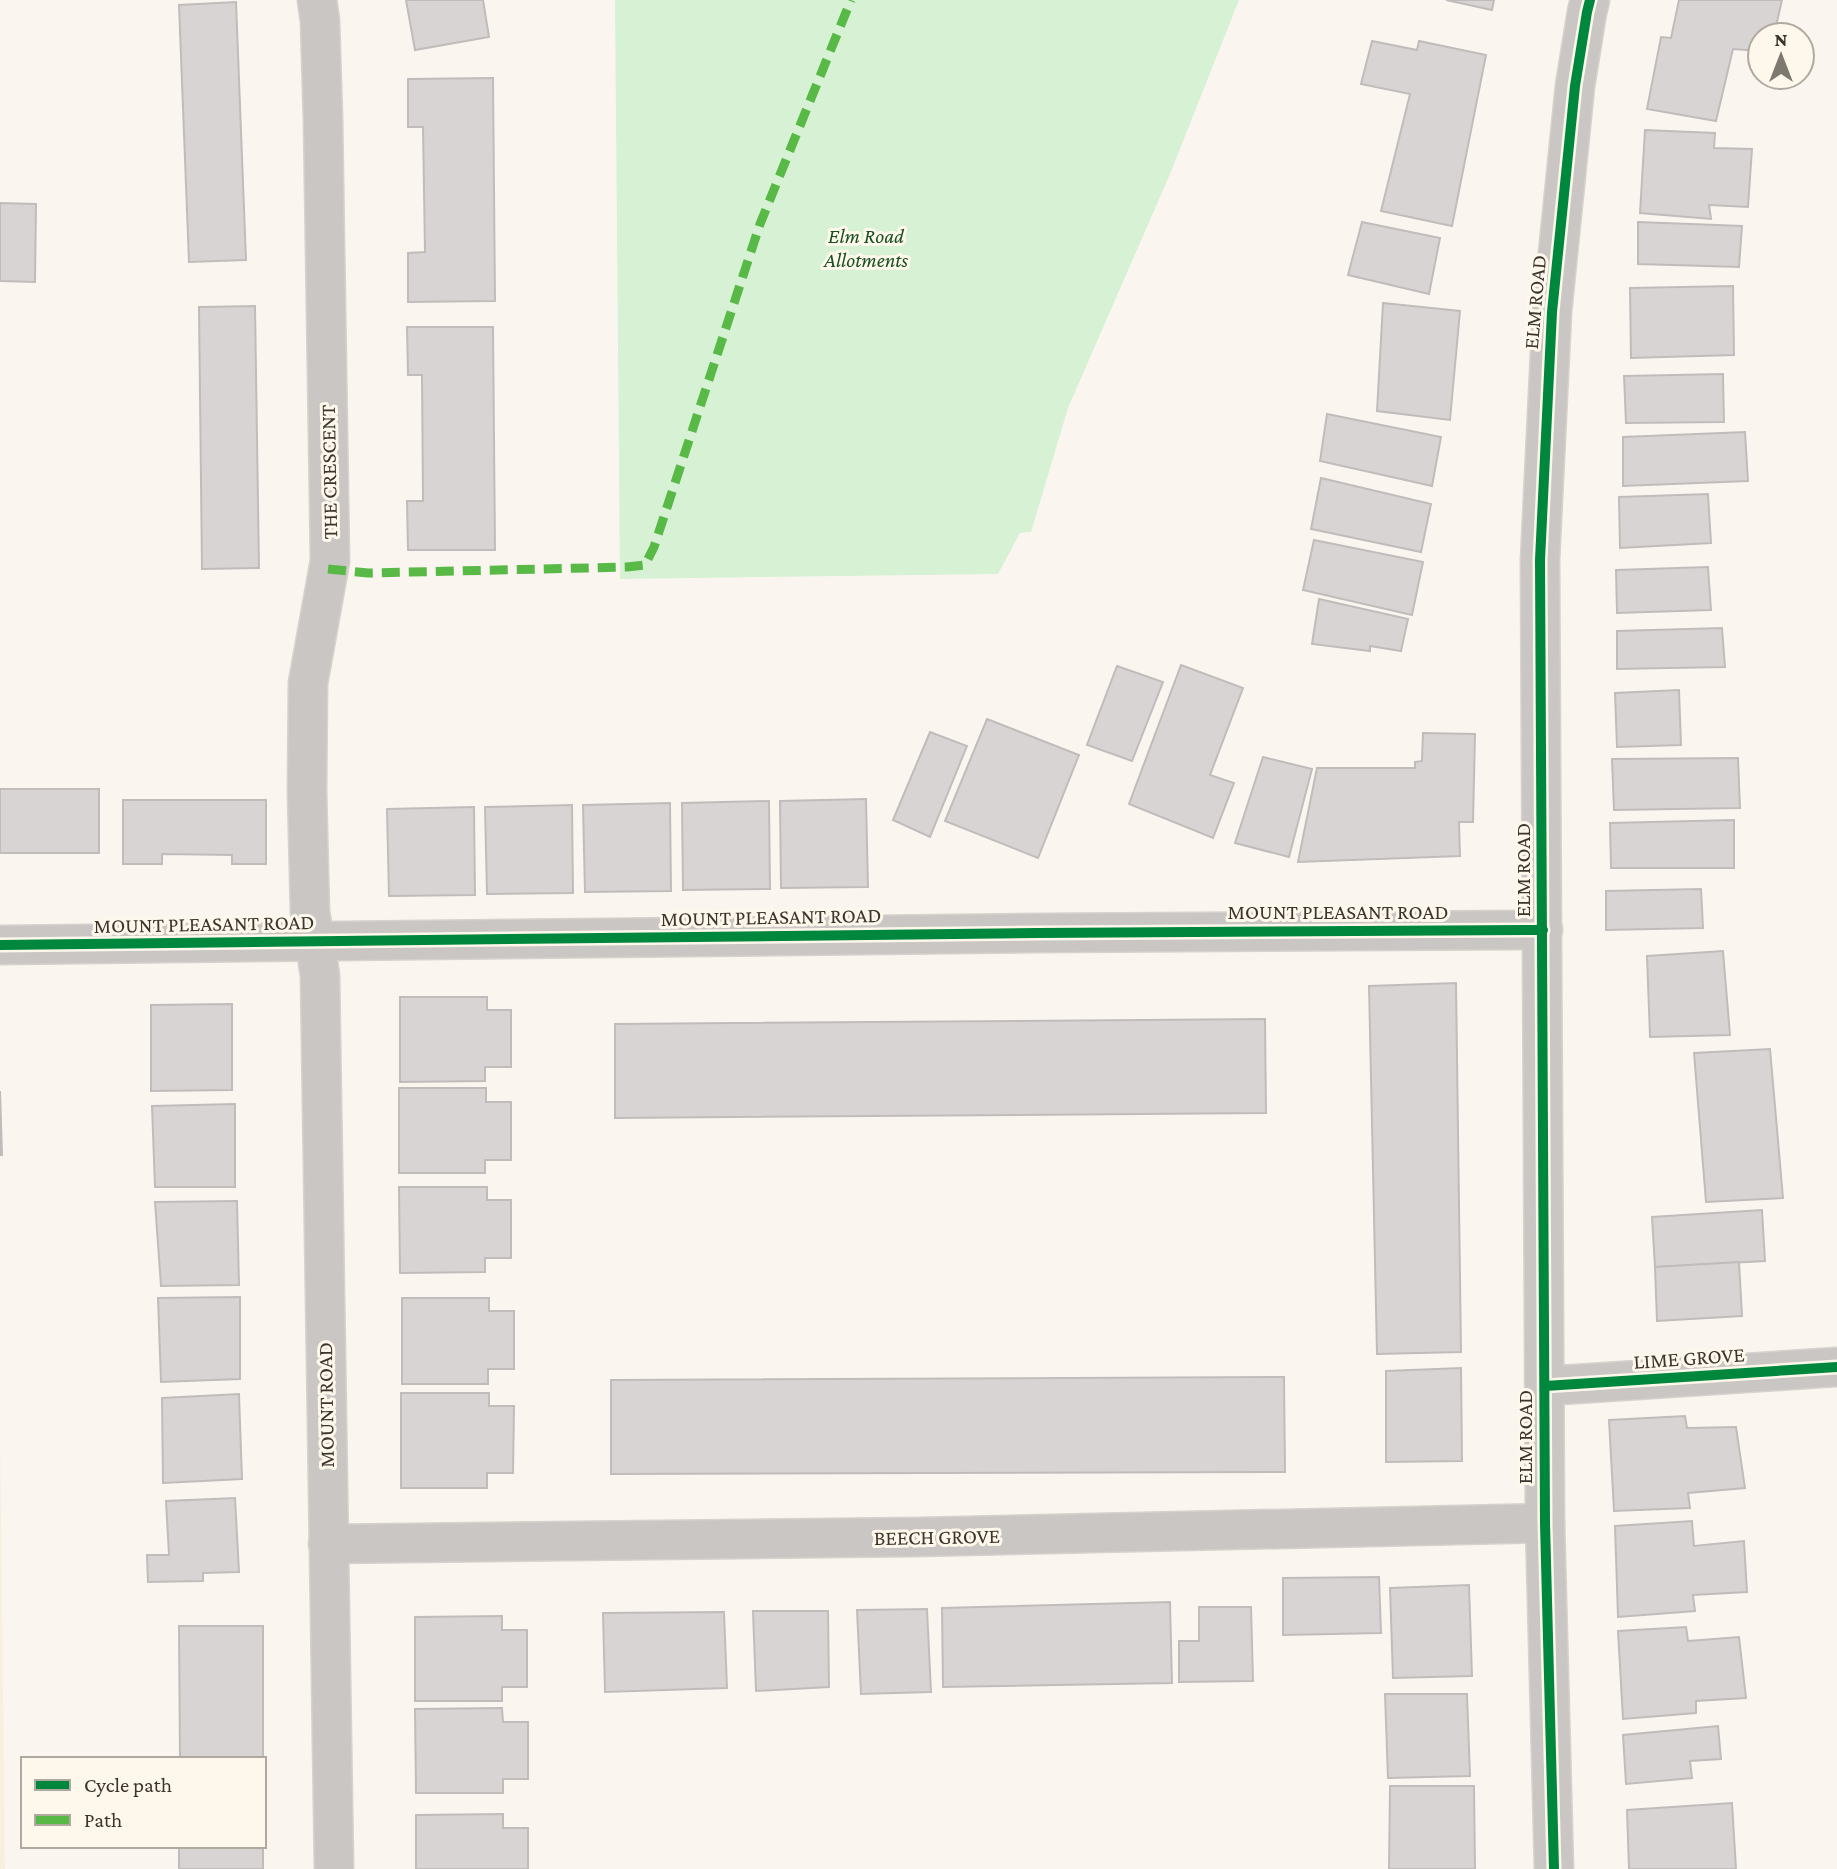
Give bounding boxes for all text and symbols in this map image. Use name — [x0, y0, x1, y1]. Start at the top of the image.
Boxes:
north arrow — [1746, 21, 1816, 91]
text: N — [1775, 29, 1788, 50]
park label: Elm Road Allotments — [823, 224, 909, 272]
street label: ELM ROAD — [1519, 254, 1551, 350]
street label: THE CRESCENT — [316, 404, 342, 540]
street label: ELM ROAD — [1511, 823, 1535, 917]
street label: MOUNT PLEASANT ROAD — [1228, 900, 1448, 924]
street label: MOUNT PLEASANT ROAD — [660, 903, 882, 931]
street label: MOUNT PLEASANT ROAD — [93, 910, 315, 938]
street label: MOUNT ROAD — [313, 1342, 339, 1468]
street label: LIME GROVE — [1633, 1342, 1745, 1374]
street label: ELM ROAD — [1513, 1390, 1537, 1484]
street label: BEECH GROVE — [874, 1524, 1000, 1550]
legend — [21, 1757, 266, 1848]
text: Cycle path — [84, 1773, 172, 1797]
text: Path — [84, 1808, 122, 1832]

